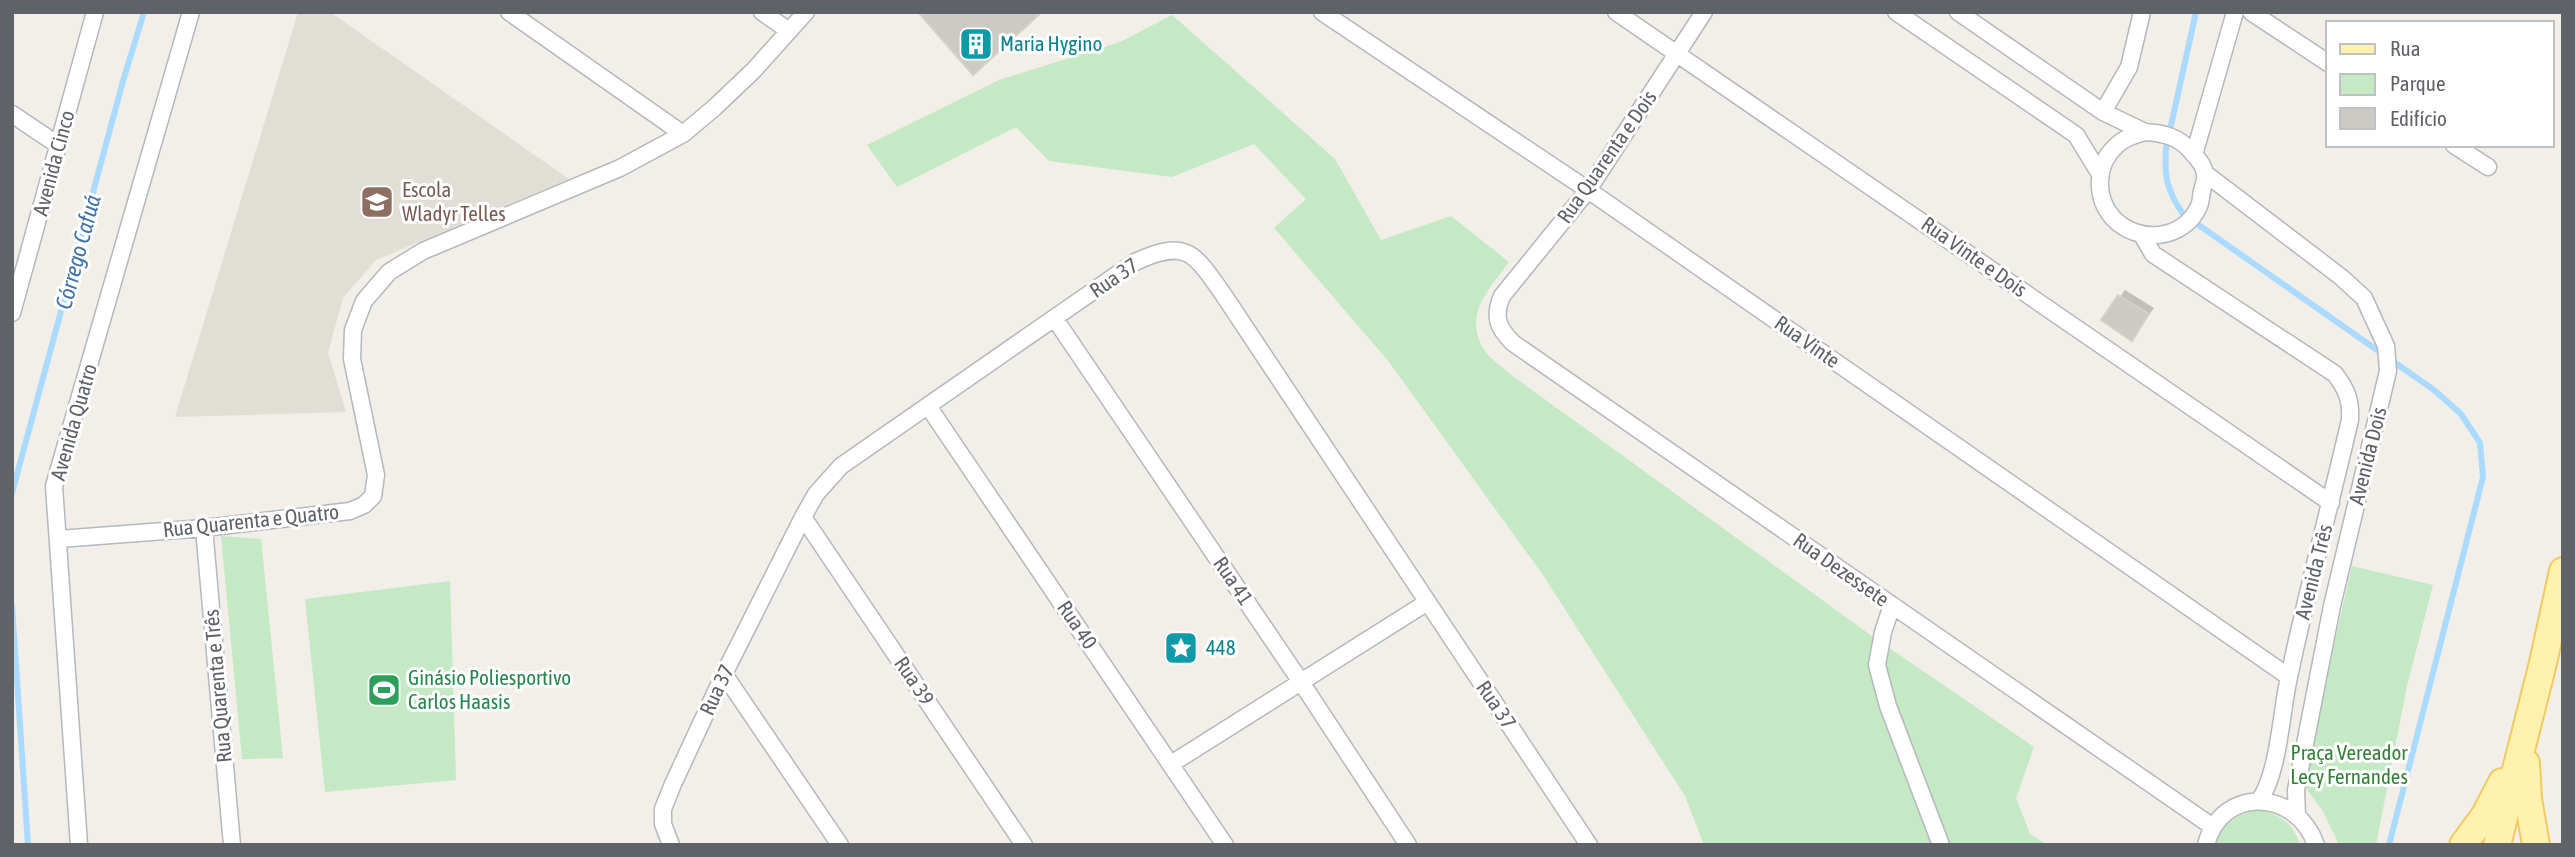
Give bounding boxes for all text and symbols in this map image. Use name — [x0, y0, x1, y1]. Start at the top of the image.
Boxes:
legend — [2326, 21, 2554, 147]
building icon: Maria Hygino — [957, 25, 995, 63]
place label: Maria Hygino — [1000, 31, 1102, 55]
text: Rua — [2390, 36, 2420, 60]
text: Parque — [2390, 71, 2445, 95]
street label: Rua Quarenta e Dois — [1552, 86, 1661, 227]
text: Edifício — [2390, 106, 2447, 130]
street label: Avenida Cinco — [27, 107, 79, 218]
place label: Escola Wladyr Telles — [402, 177, 506, 225]
school or university icon: Escola Wladyr Telles — [358, 183, 396, 221]
water label: Córrego Cafuá — [50, 192, 106, 312]
street label: Rua Vinte e Dois — [1917, 211, 2032, 301]
street label: Rua 37 — [1085, 252, 1142, 302]
street label: Rua Vinte — [1770, 310, 1845, 372]
street label: Avenida Quatro — [45, 361, 101, 483]
street label: Avenida Dois — [2343, 404, 2391, 507]
street label: Rua Quarenta e Quatro — [162, 499, 340, 541]
street label: Avenida Três — [2290, 522, 2336, 622]
street label: Rua Dezessete — [1789, 527, 1894, 611]
street label: Rua 41 — [1209, 552, 1259, 609]
street label: Rua 40 — [1053, 596, 1103, 653]
street label: Rua Quarenta e Três — [198, 609, 236, 764]
place icon: 448 — [1162, 629, 1200, 667]
place label: 448 — [1206, 635, 1236, 659]
street label: Rua 39 — [890, 652, 940, 709]
street label: Rua 37 — [694, 660, 738, 719]
place label: Ginásio Poliesportivo Carlos Haasis — [408, 665, 571, 713]
sports icon: Ginásio Poliesportivo Carlos Haasis — [365, 671, 403, 709]
street label: Rua 37 — [1472, 676, 1522, 733]
park label: Praça Vereador Lecy Fernandes — [2290, 740, 2408, 788]

